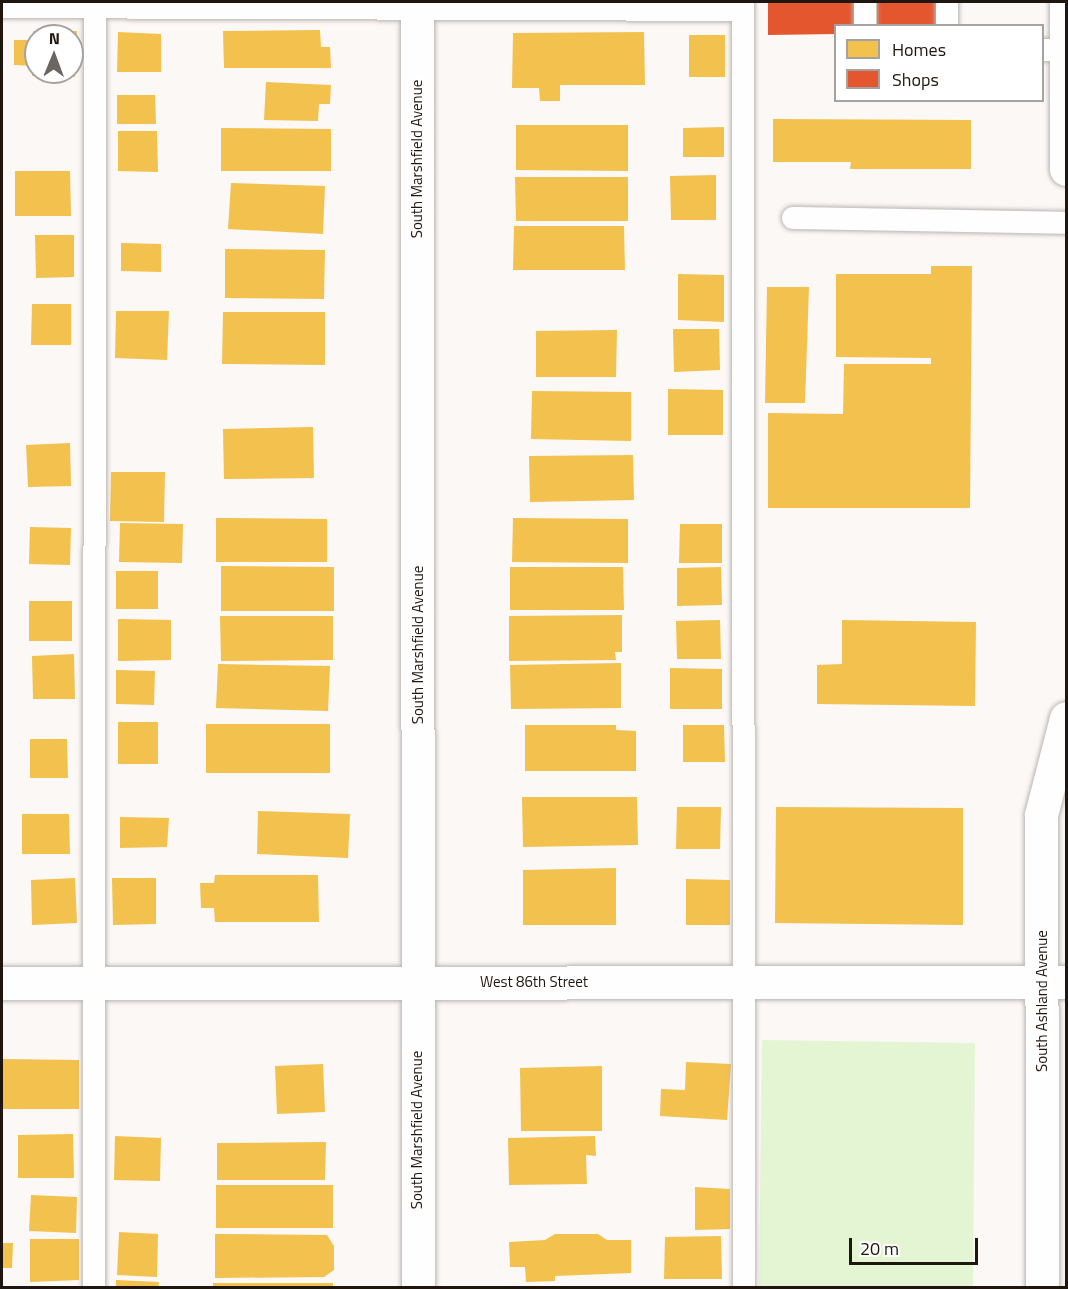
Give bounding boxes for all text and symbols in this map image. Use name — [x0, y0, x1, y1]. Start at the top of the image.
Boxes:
north arrow — [24, 24, 84, 84]
legend — [834, 24, 1044, 102]
text: N — [49, 26, 60, 50]
text: Homes — [892, 36, 946, 63]
text: Shops — [892, 66, 939, 93]
street label: South Marshfield Avenue — [408, 80, 426, 238]
street label: South Marshfield Avenue — [409, 566, 427, 724]
street label: South Ashland Avenue — [1033, 930, 1051, 1072]
street label: West 86th Street — [480, 973, 588, 991]
street label: South Marshfield Avenue — [408, 1051, 426, 1209]
scale bar — [852, 1226, 981, 1264]
text: 20 m — [860, 1235, 899, 1262]

